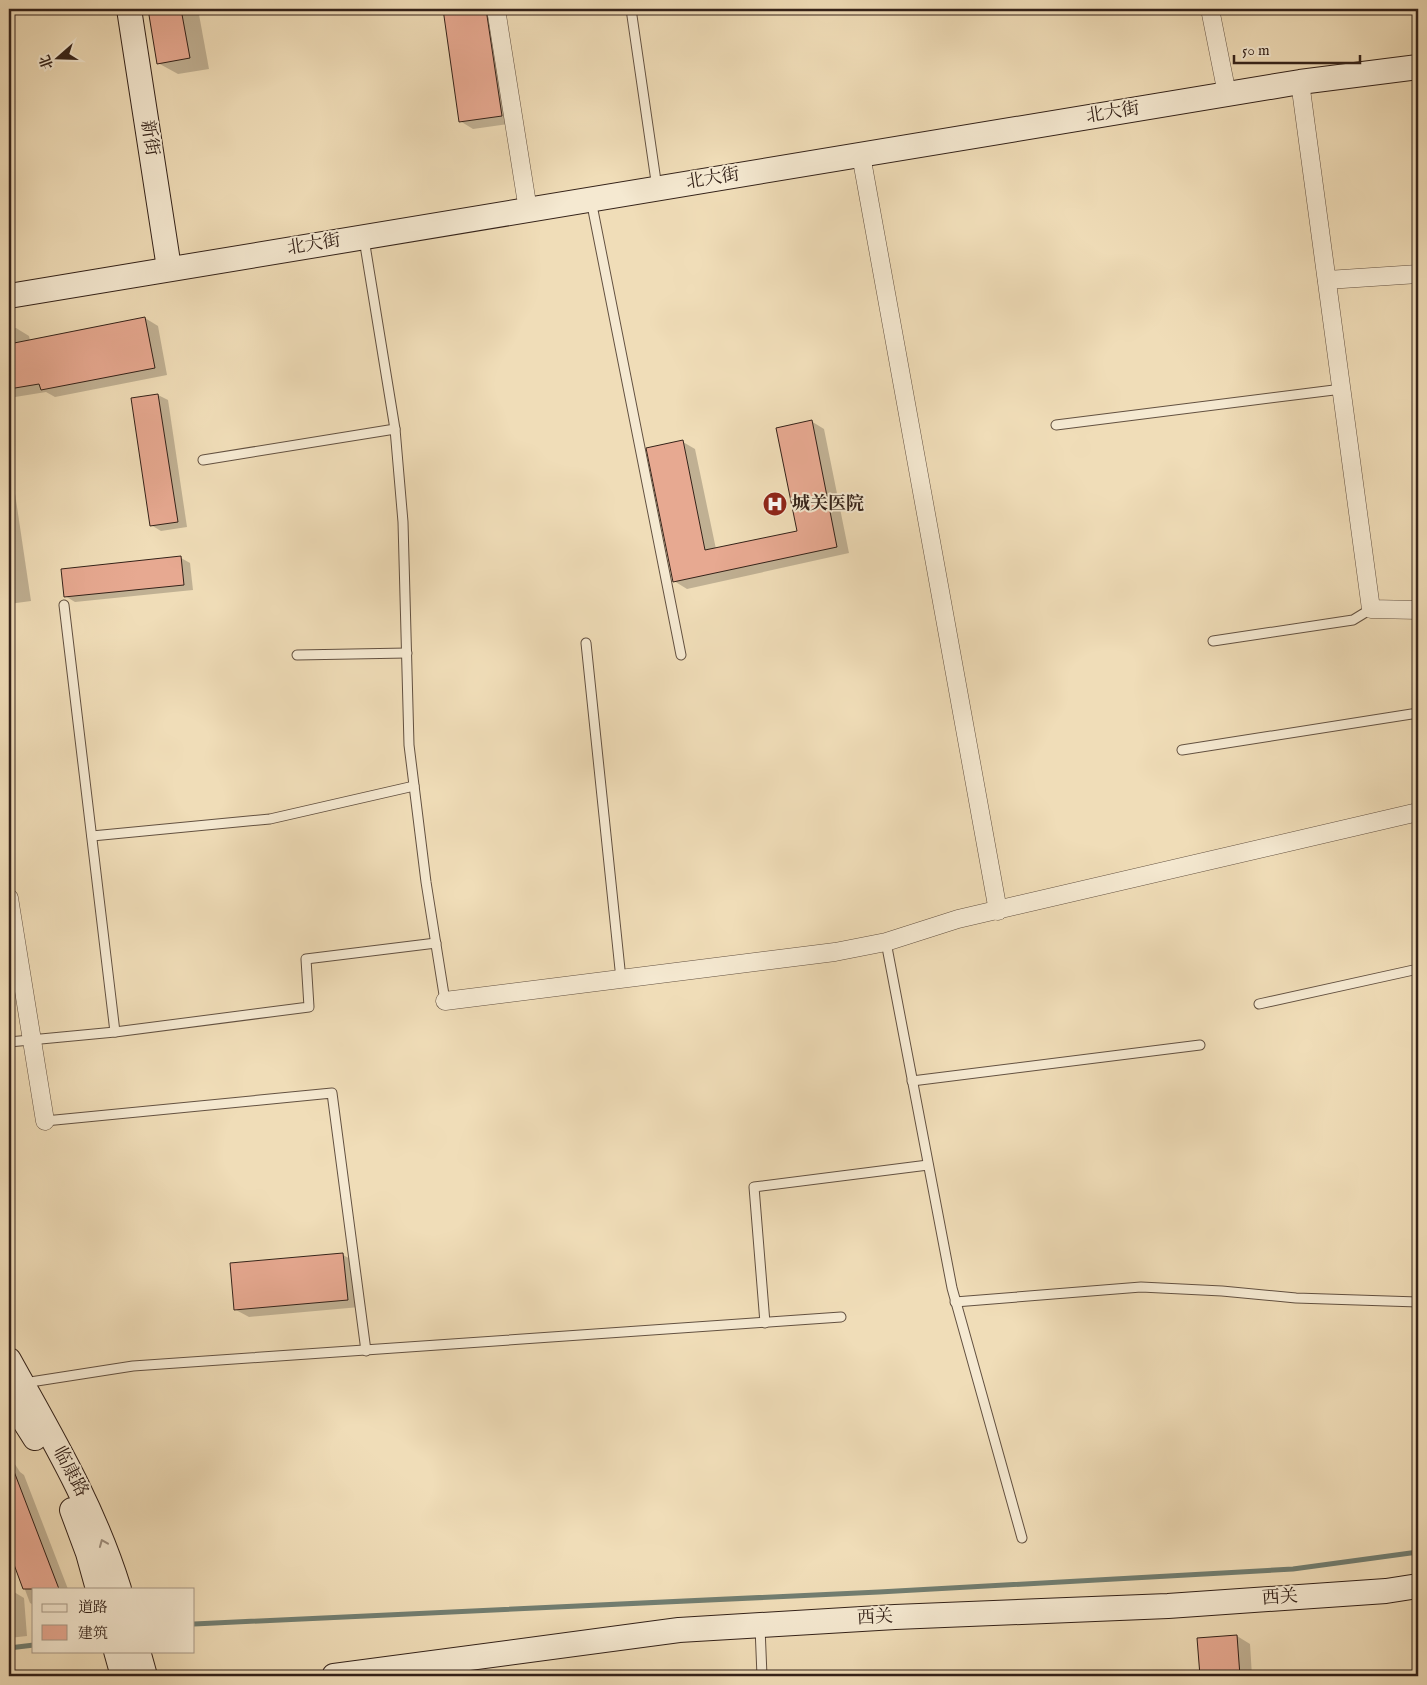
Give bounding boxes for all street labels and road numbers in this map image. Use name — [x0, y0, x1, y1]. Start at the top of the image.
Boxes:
street label: 北大街 — [1085, 97, 1141, 129]
street label: 新街 — [135, 118, 163, 158]
street label: 北大街 — [685, 163, 741, 195]
street label: 北大街 — [286, 229, 342, 261]
street label: 临康路 — [47, 1443, 93, 1501]
street label: 西关 — [1261, 1585, 1299, 1611]
street label: 西关 — [856, 1606, 894, 1630]

